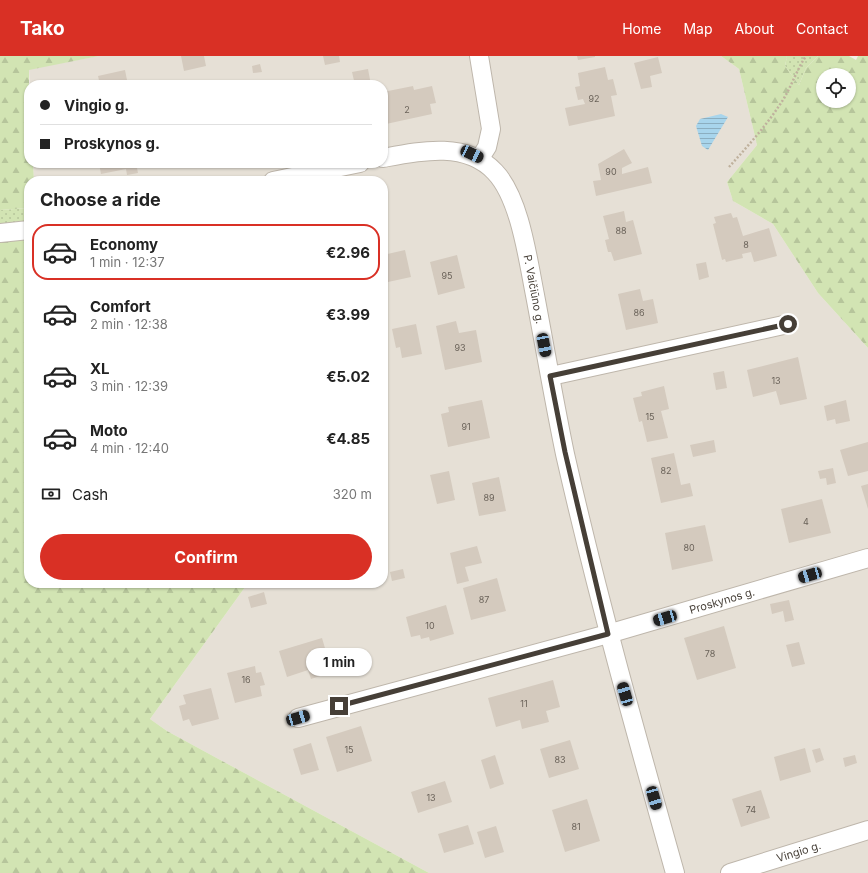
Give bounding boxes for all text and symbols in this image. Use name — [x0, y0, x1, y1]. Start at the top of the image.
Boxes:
text: Tako — [20, 17, 65, 40]
text: Home — [622, 20, 661, 37]
text: Map — [683, 20, 713, 37]
text: About — [735, 20, 774, 37]
text: Contact — [796, 20, 848, 37]
map controls — [816, 68, 856, 108]
button: locate — [816, 68, 856, 108]
house number: 92 — [588, 93, 600, 104]
text: Vingio g. — [64, 96, 129, 115]
house number: 2 — [404, 104, 410, 115]
text: Proskynos g. — [64, 134, 160, 153]
car — [459, 143, 485, 165]
house number: 90 — [605, 166, 617, 177]
text: Choose a ride — [40, 189, 161, 210]
house number: 88 — [615, 225, 627, 236]
icon: car — [42, 234, 78, 270]
text: Economy — [90, 235, 158, 254]
house number: 8 — [743, 239, 749, 250]
text: €2.96 — [326, 243, 370, 262]
street label: P. Vaičiūno g. — [520, 253, 547, 325]
text: 1 min · 12:37 — [90, 254, 165, 270]
house number: 95 — [441, 270, 453, 281]
icon: car — [42, 296, 78, 332]
text: Comfort — [90, 297, 151, 316]
text: €3.99 — [326, 305, 370, 324]
house number: 86 — [633, 307, 645, 318]
route start — [779, 315, 797, 333]
text: 2 min · 12:38 — [90, 316, 168, 332]
car — [536, 332, 552, 358]
house number: 93 — [454, 342, 466, 353]
icon: car — [42, 358, 78, 394]
text: XL — [90, 359, 110, 378]
text: €5.02 — [326, 367, 370, 386]
house number: 13 — [771, 375, 781, 386]
text: 3 min · 12:39 — [90, 378, 168, 394]
house number: 15 — [645, 411, 655, 422]
icon: car — [42, 420, 78, 456]
text: Moto — [90, 421, 128, 440]
house number: 91 — [461, 421, 471, 432]
text: €4.85 — [326, 429, 370, 448]
text: 4 min · 12:40 — [90, 440, 169, 456]
house number: 82 — [660, 465, 672, 476]
icon: cash — [40, 483, 62, 505]
text: Cash — [72, 485, 108, 504]
text: 320 m — [333, 486, 372, 502]
house number: 89 — [483, 492, 495, 503]
house number: 4 — [803, 516, 809, 527]
button: Confirm — [40, 534, 372, 580]
house number: 80 — [683, 542, 695, 553]
car — [797, 566, 823, 584]
street label: Proskynos g. — [688, 584, 756, 617]
house number: 87 — [479, 594, 489, 605]
car — [652, 609, 678, 627]
house number: 10 — [425, 620, 435, 631]
callout: 1 min — [306, 648, 372, 676]
house number: 78 — [705, 648, 716, 659]
text: 1 min — [323, 654, 355, 670]
house number: 16 — [241, 674, 251, 685]
car — [616, 681, 634, 707]
route end — [330, 697, 348, 715]
house number: 11 — [520, 698, 528, 709]
car — [285, 709, 311, 727]
house number: 15 — [344, 744, 354, 755]
house number: 83 — [554, 754, 566, 765]
car — [645, 785, 663, 811]
house number: 13 — [426, 792, 436, 803]
house number: 74 — [746, 804, 756, 815]
house number: 81 — [571, 821, 581, 832]
street label: Vingio g. — [775, 838, 823, 865]

